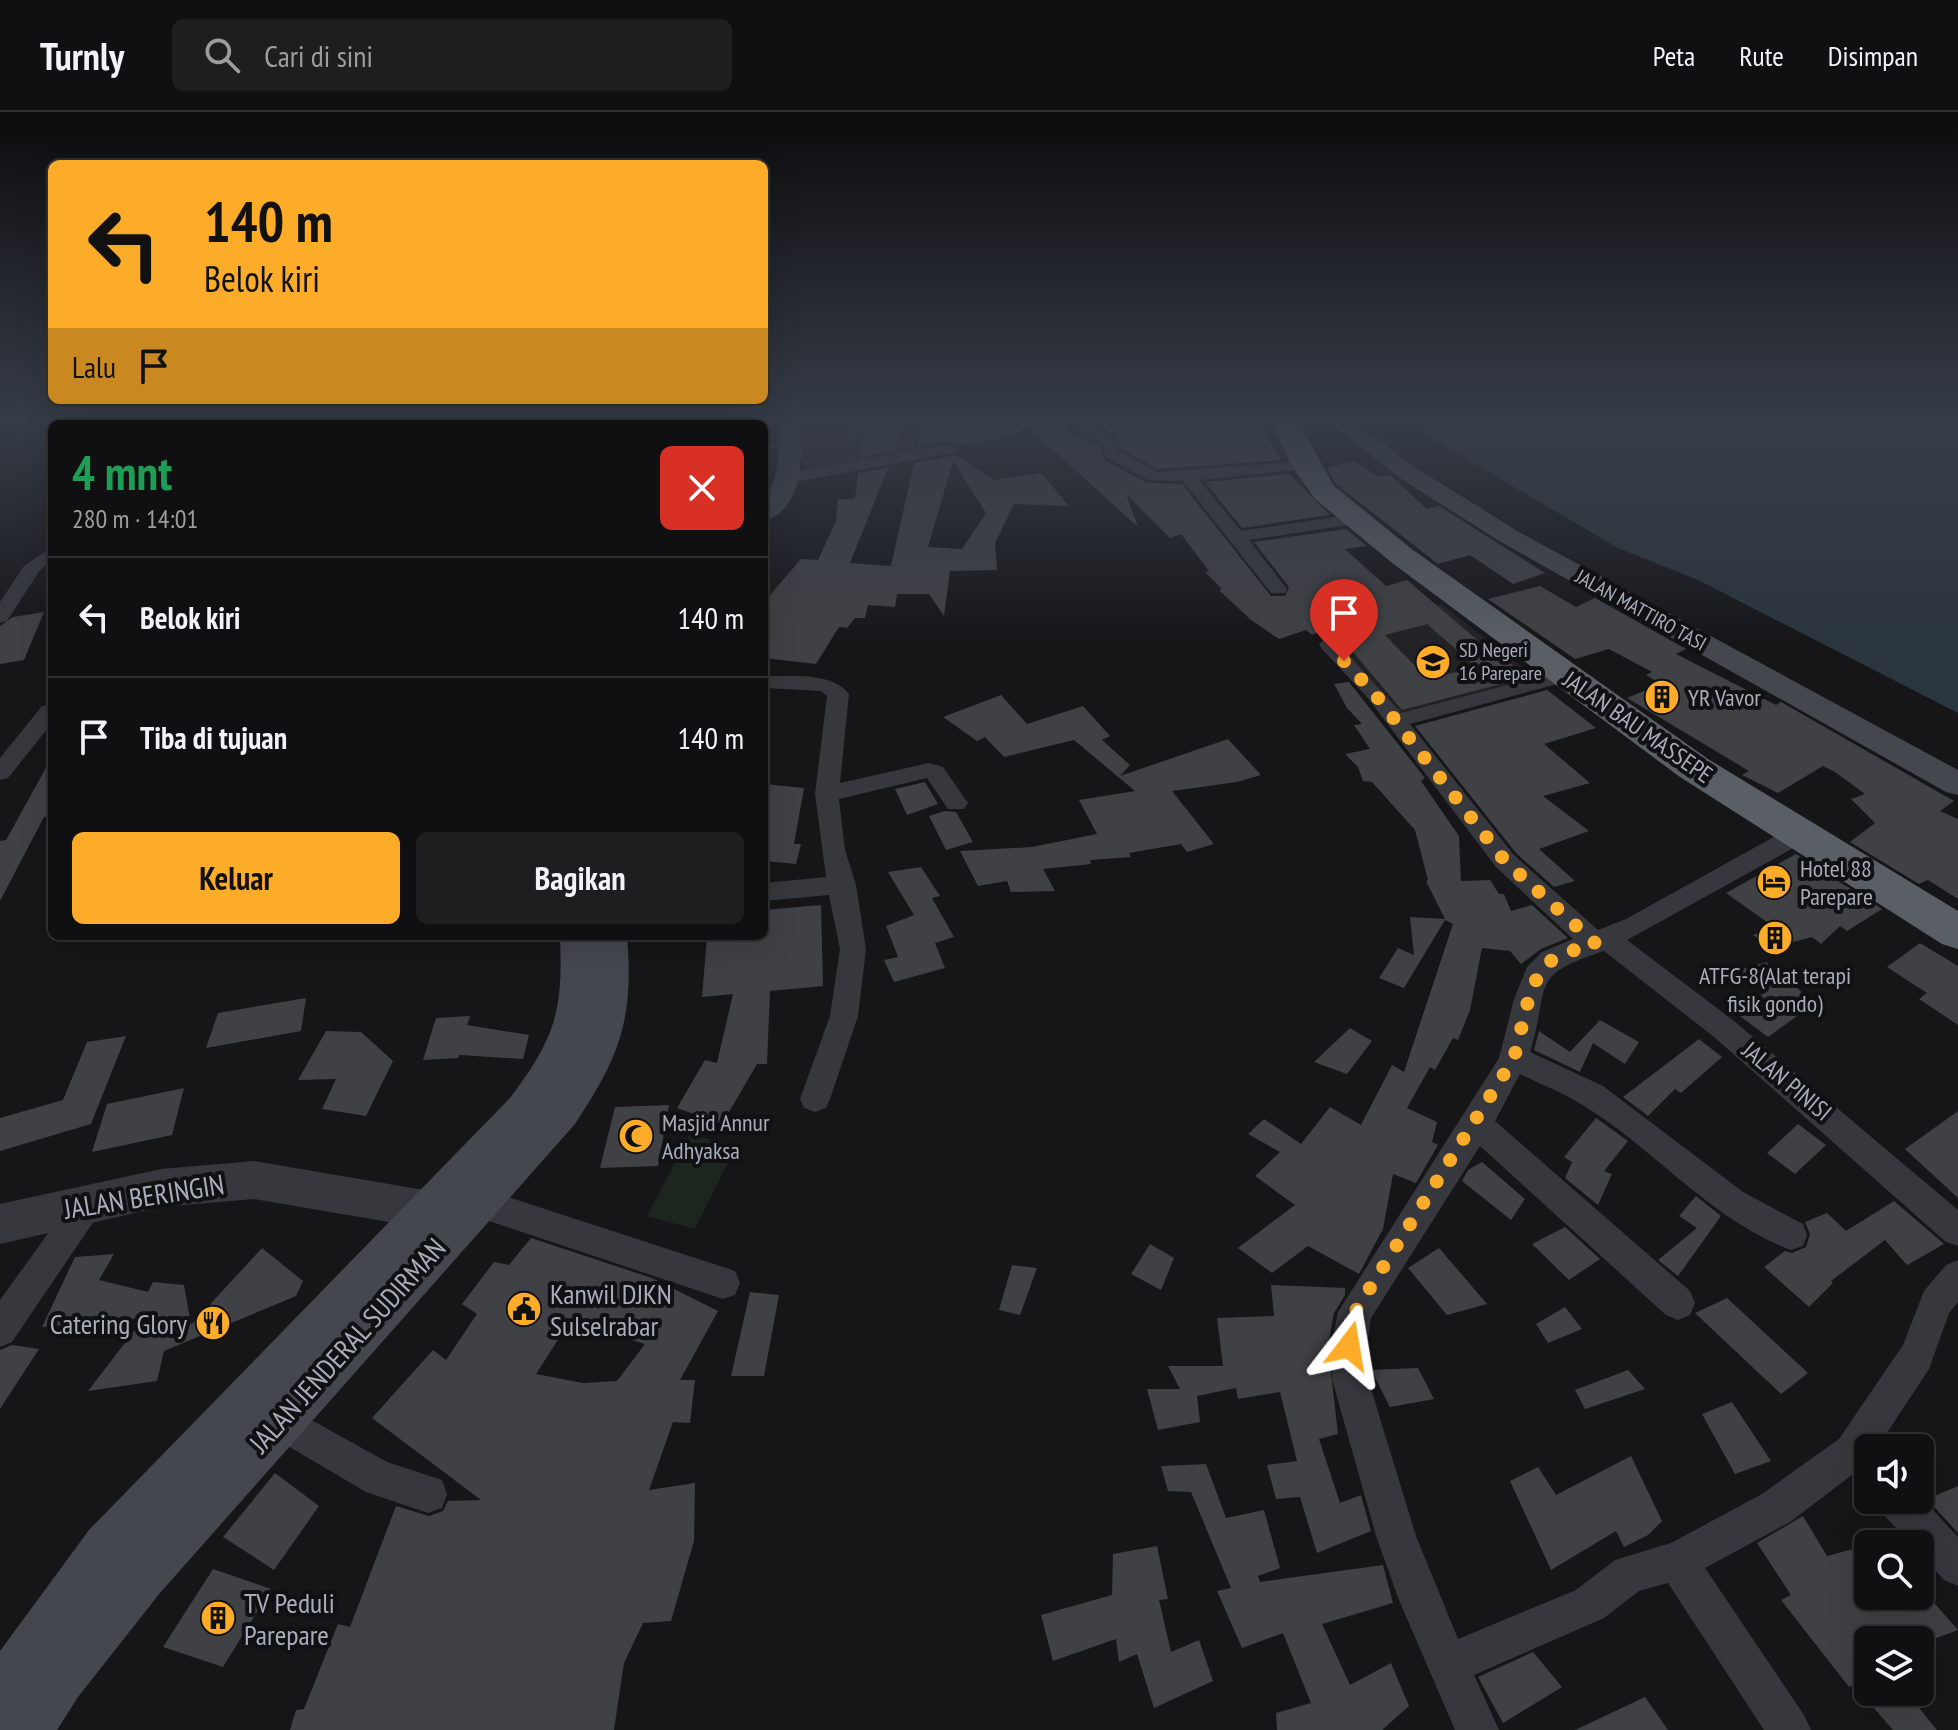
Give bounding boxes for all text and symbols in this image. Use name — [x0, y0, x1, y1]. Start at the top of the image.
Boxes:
search box — [172, 19, 732, 91]
text: Turnly — [40, 31, 124, 80]
icon: search — [200, 33, 244, 77]
text: Cari di sini — [264, 36, 373, 75]
text: Peta — [1653, 37, 1695, 74]
text: Rute — [1739, 37, 1784, 74]
text: Disimpan — [1828, 37, 1918, 74]
text: 140 m — [204, 185, 333, 257]
icon: left — [72, 192, 176, 296]
text: Belok kiri — [204, 255, 320, 302]
icon: arrive — [132, 344, 176, 388]
text: Lalu — [72, 347, 116, 386]
text: 4 mnt — [72, 441, 172, 503]
button: close — [660, 446, 744, 530]
text: 280 m · 14:01 — [72, 502, 198, 535]
street label: JALAN MATTIRO TASI — [1570, 563, 1711, 657]
pin — [1310, 579, 1378, 661]
icon: arrive — [1322, 591, 1366, 635]
icon: left — [72, 595, 116, 639]
text: Belok kiri — [140, 598, 241, 637]
text: 140 m — [678, 598, 744, 637]
place label: SD Negeri 16 Parepare — [1459, 637, 1542, 686]
school or university icon: SD Negeri 16 Parepare — [1414, 643, 1452, 681]
street label: JALAN BAU MASSEPE — [1556, 663, 1719, 790]
building icon: YR Vavor — [1643, 678, 1681, 716]
place label: YR Vavor — [1688, 682, 1761, 713]
icon: arrive — [72, 715, 116, 759]
text: Tiba di tujuan — [140, 718, 287, 757]
text: 140 m — [678, 718, 744, 757]
button: Keluar — [72, 832, 400, 924]
button: Bagikan — [416, 832, 744, 924]
place label: Hotel 88 Parepare — [1800, 853, 1873, 912]
hotel icon: Hotel 88 Parepare — [1755, 863, 1793, 901]
building icon: ATFG-8(Alat terapi fisik gondo) — [1756, 919, 1794, 957]
place label: ATFG-8(Alat terapi fisik gondo) — [1699, 960, 1851, 1019]
street label: JALAN PINISI — [1735, 1034, 1838, 1127]
place label: Masjid Annur Adhyaksa — [662, 1107, 770, 1166]
mosque icon: Masjid Annur Adhyaksa — [617, 1117, 655, 1155]
street label: JALAN BERINGIN — [60, 1165, 227, 1227]
street label: JALAN JENDERAL SUDIRMAN — [240, 1230, 453, 1461]
place label: Kanwil DJKN Sulselrabar — [550, 1275, 672, 1344]
public building icon: Kanwil DJKN Sulselrabar — [505, 1290, 543, 1328]
restaurant icon: Catering Glory — [194, 1304, 232, 1342]
position arrow — [1307, 1304, 1391, 1388]
place label: Catering Glory — [50, 1305, 187, 1342]
map controls — [1854, 1434, 1934, 1706]
button: sound — [1854, 1434, 1934, 1514]
button: search — [1854, 1530, 1934, 1610]
place label: TV Peduli Parepare — [244, 1584, 335, 1653]
building icon: TV Peduli Parepare — [199, 1599, 237, 1637]
button: layers — [1854, 1626, 1934, 1706]

